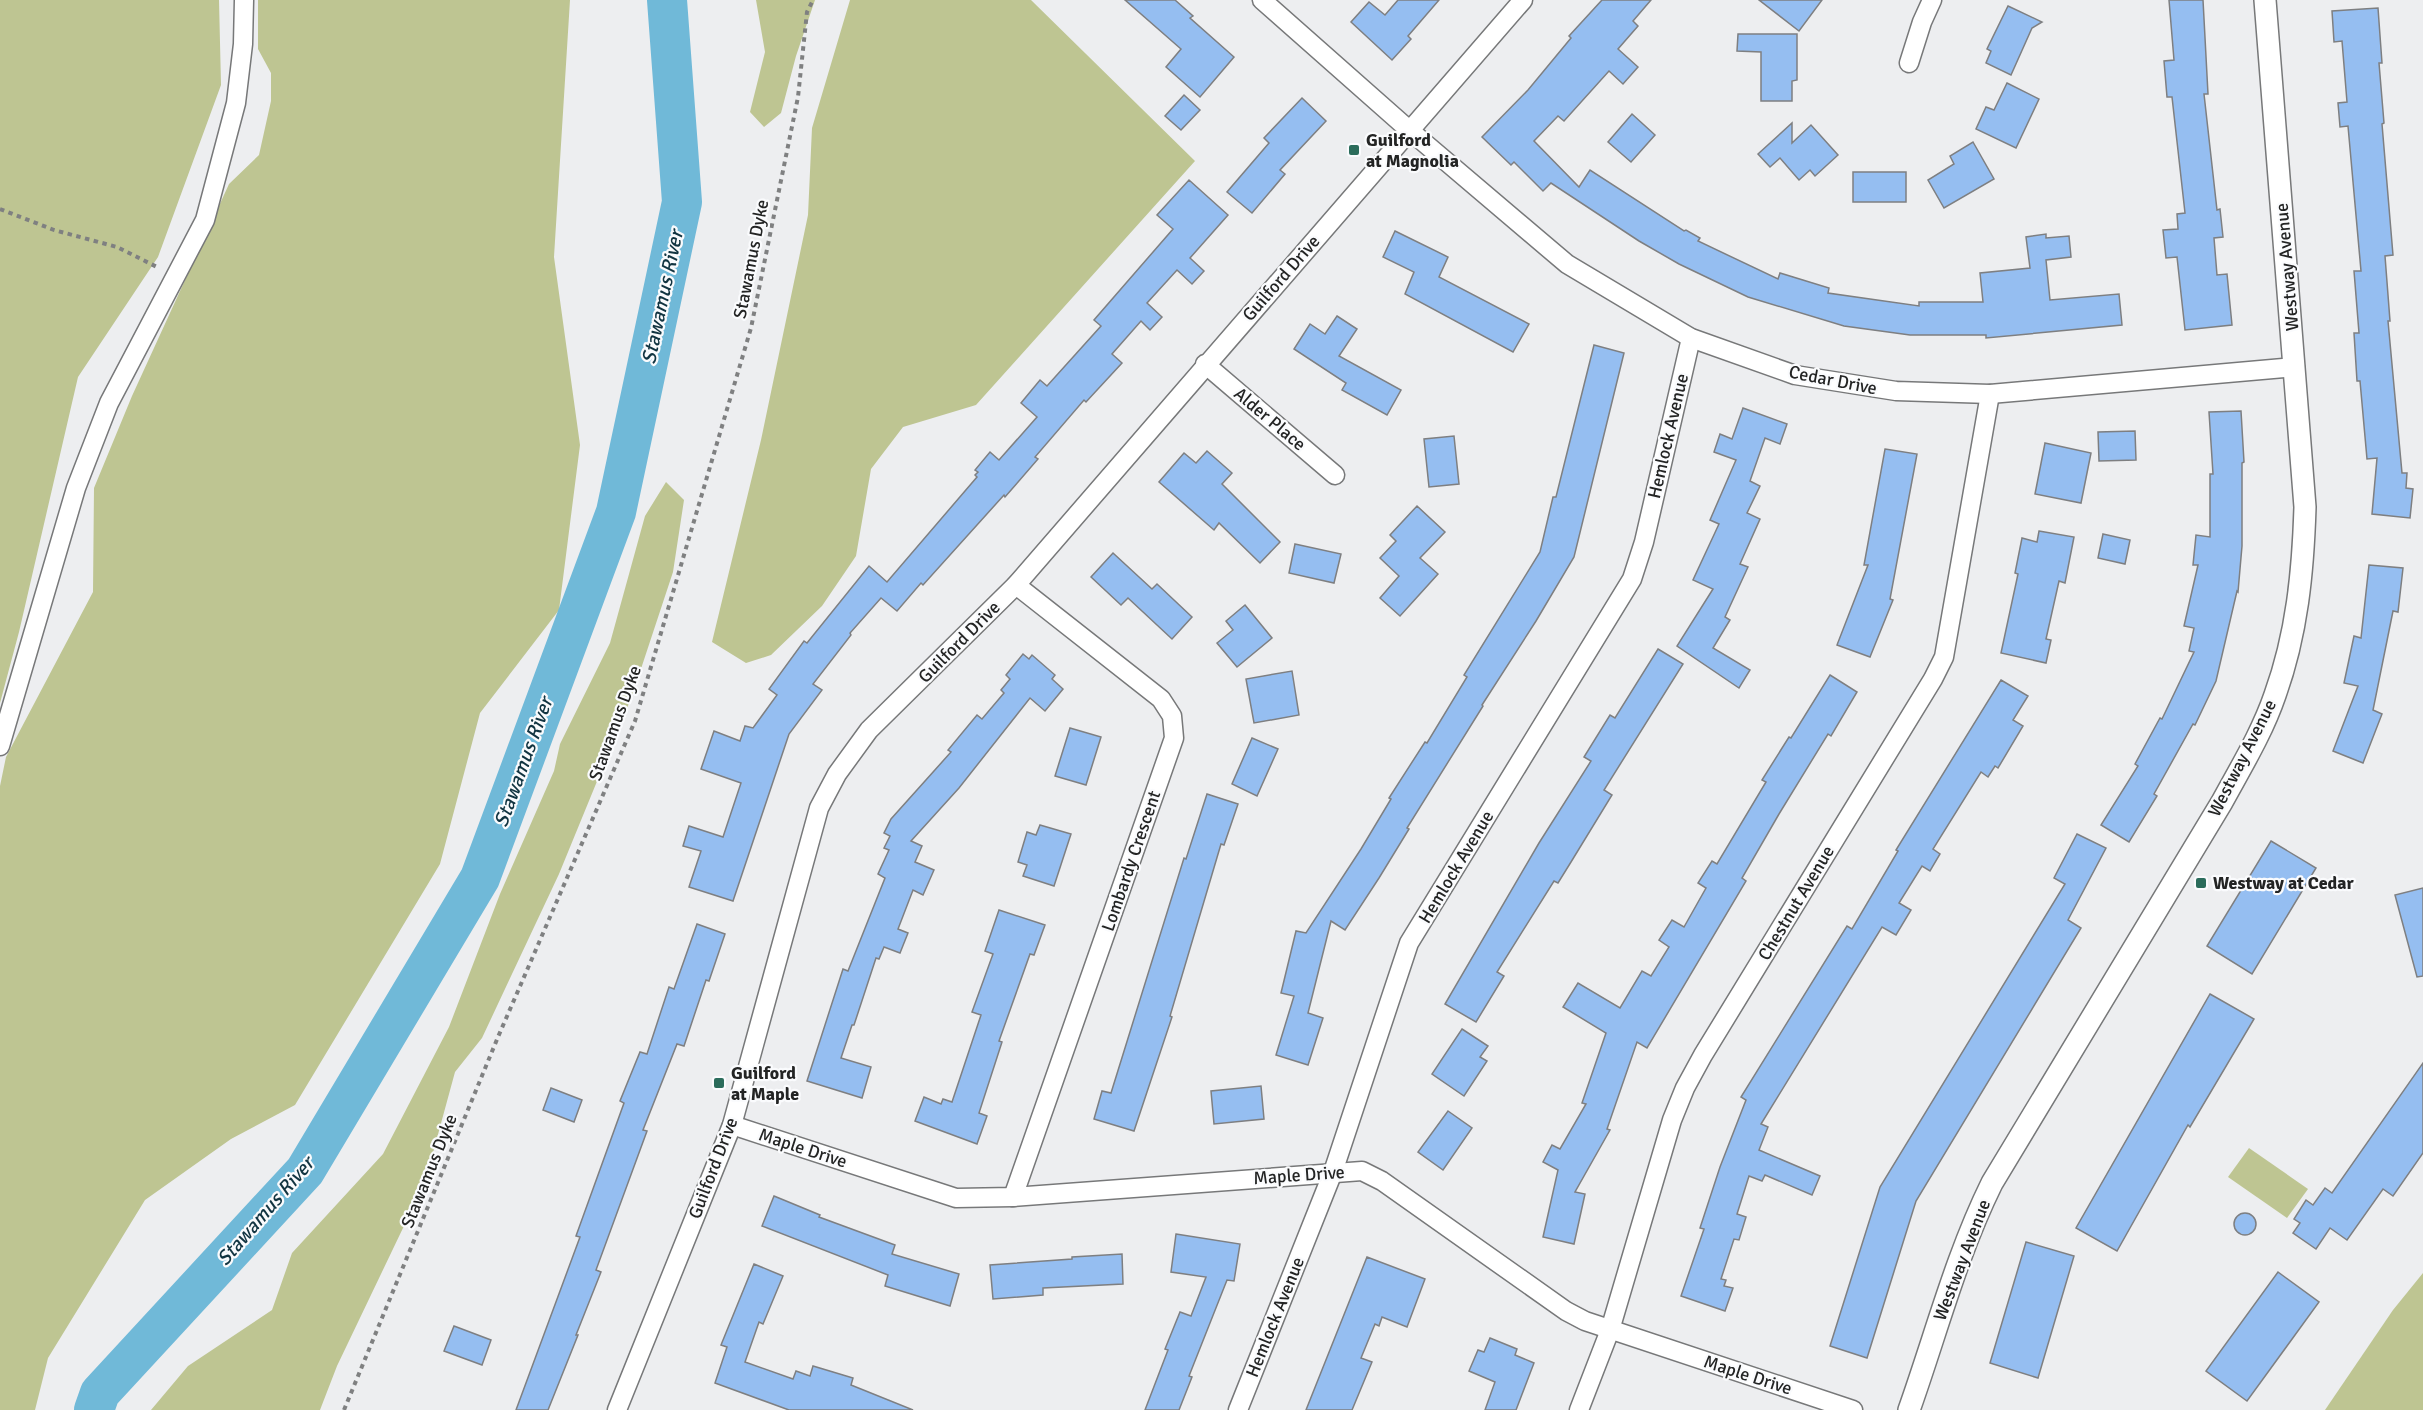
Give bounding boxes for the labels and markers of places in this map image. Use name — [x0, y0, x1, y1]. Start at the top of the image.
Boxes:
place label: Guilford at Magnolia — [1366, 129, 1459, 172]
marker: Guilford at Magnolia — [1347, 143, 1361, 157]
place label: Westway at Cedar — [2213, 872, 2355, 894]
marker: Westway at Cedar — [2194, 876, 2208, 890]
place label: Guilford at Maple — [731, 1062, 799, 1105]
marker: Guilford at Maple — [712, 1076, 726, 1090]

